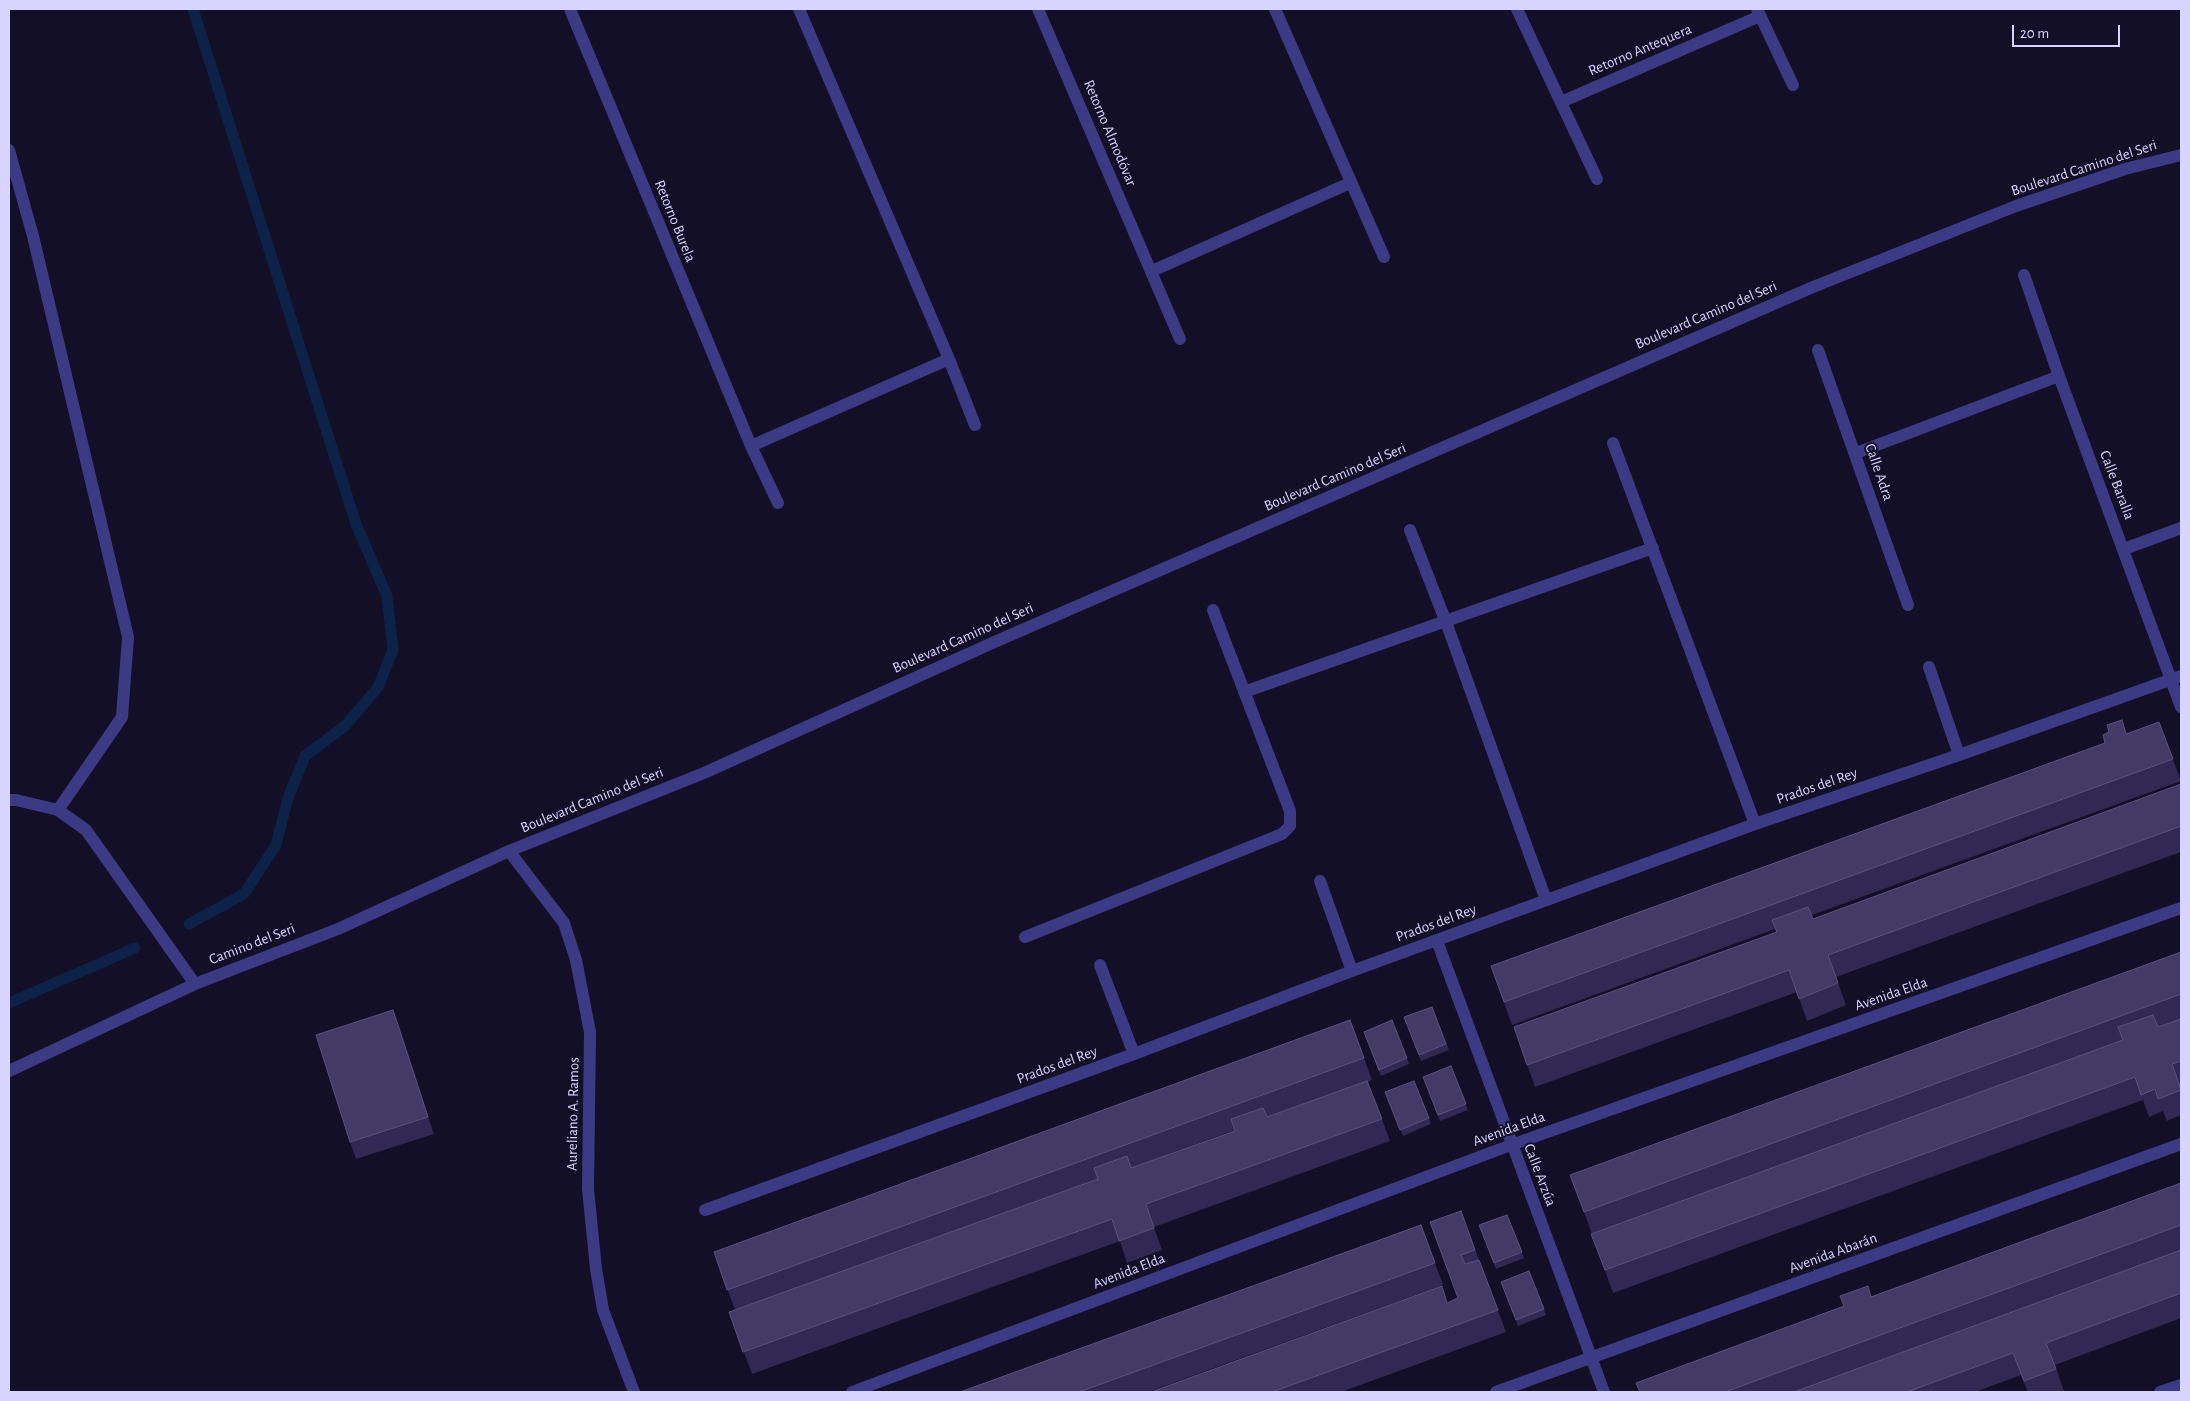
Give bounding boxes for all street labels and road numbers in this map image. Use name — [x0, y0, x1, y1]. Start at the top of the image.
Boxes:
street label: Retorno Antequera — [1586, 20, 1694, 80]
street label: Retorno Almodóvar — [1080, 77, 1140, 189]
street label: Boulevard Camino del Seri — [2009, 136, 2159, 200]
street label: Retorno Burela — [650, 177, 700, 265]
street label: Boulevard Camino del Seri — [1632, 277, 1780, 353]
street label: Boulevard Camino del Seri — [1261, 439, 1409, 515]
street label: Calle Adra — [1861, 441, 1897, 503]
street label: Calle Baralla — [2096, 448, 2138, 522]
street label: Boulevard Camino del Seri — [890, 599, 1036, 677]
street label: Boulevard Camino del Seri — [518, 763, 666, 837]
street label: Prados del Rey — [1774, 764, 1860, 808]
street label: Prados del Rey — [1393, 900, 1479, 946]
street label: Camino del Seri — [206, 919, 298, 969]
street label: Avenida Elda — [1852, 973, 1930, 1015]
street label: Prados del Rey — [1014, 1042, 1100, 1088]
street label: Aureliano A. Ramos — [563, 1057, 583, 1171]
street label: Avenida Elda — [1470, 1108, 1548, 1150]
street label: Calle Arzúa — [1520, 1141, 1560, 1209]
street label: Avenida Abarán — [1787, 1229, 1879, 1277]
street label: Avenida Elda — [1090, 1249, 1168, 1293]

